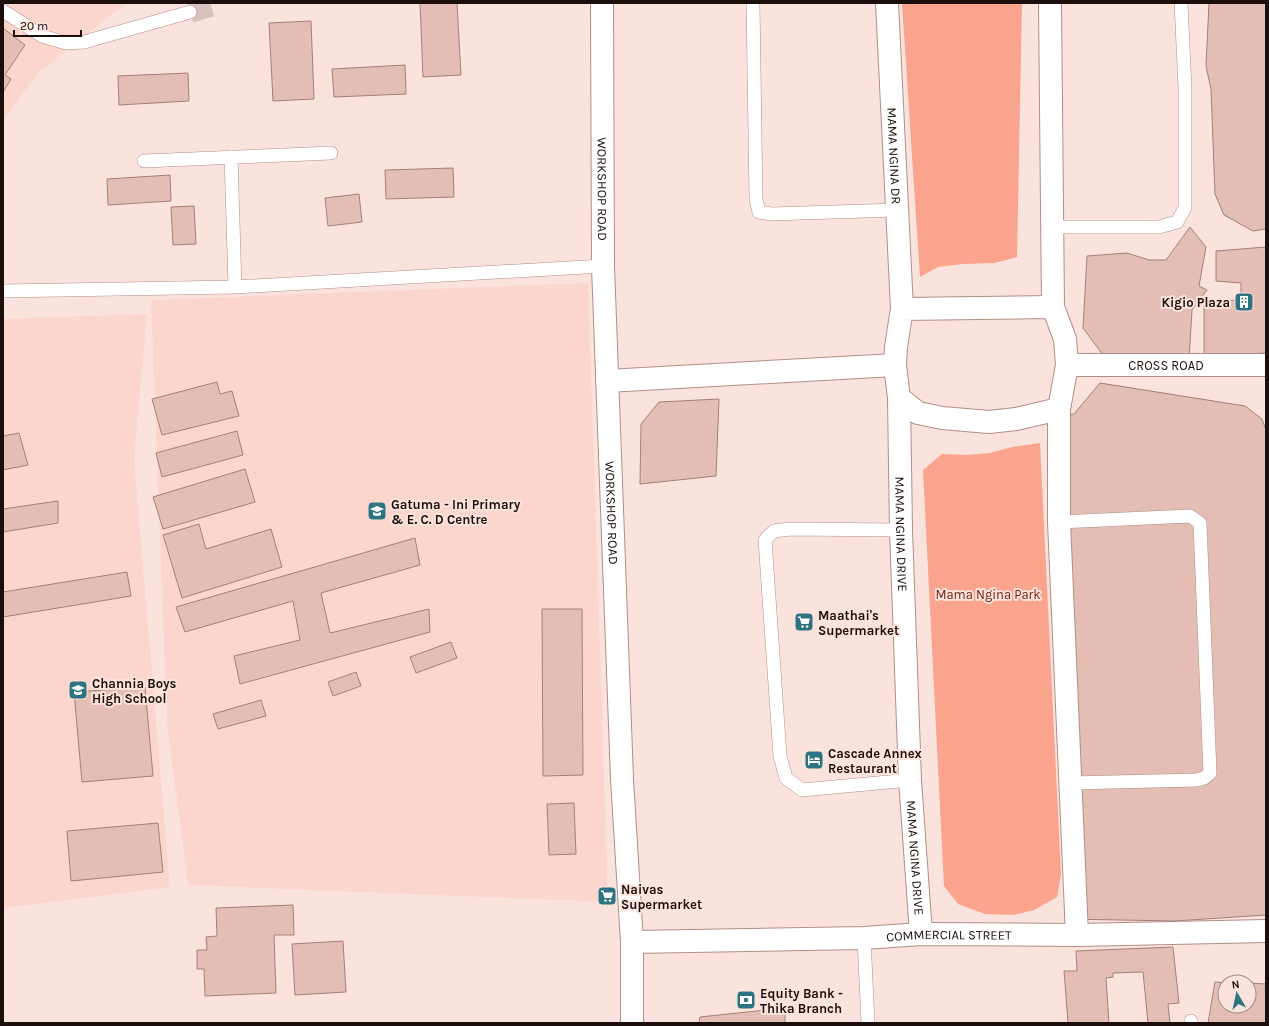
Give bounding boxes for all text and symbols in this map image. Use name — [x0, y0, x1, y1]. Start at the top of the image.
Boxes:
scale bar — [14, 12, 81, 38]
text: 20 m — [20, 19, 48, 33]
street label: MAMA NGINA DR — [884, 107, 904, 205]
street label: WORKSHOP ROAD — [595, 137, 610, 241]
building icon: Kigio Plaza — [1233, 291, 1255, 313]
place label: Kigio Plaza — [1162, 295, 1230, 310]
street label: CROSS ROAD — [1128, 358, 1204, 373]
street label: WORKSHOP ROAD — [602, 461, 621, 565]
street label: MAMA NGINA DRIVE — [892, 476, 910, 592]
place label: Gatuma - Ini Primary & E. C. D Centre — [391, 497, 521, 527]
school or university icon: Gatuma - Ini Primary & E. C. D Centre — [366, 500, 388, 522]
park label: Mama Ngina Park — [935, 587, 1041, 602]
place label: Maathai's Supermarket — [818, 608, 899, 638]
supermarket icon: Maathai's Supermarket — [793, 611, 815, 633]
place label: Channia Boys High School — [92, 676, 177, 706]
school or university icon: Channia Boys High School — [67, 679, 89, 701]
place label: Cascade Annex Restaurant — [828, 746, 922, 776]
hotel icon: Cascade Annex Restaurant — [803, 749, 825, 771]
street label: MAMA NGINA DRIVE — [903, 800, 927, 916]
place label: Naivas Supermarket — [621, 882, 702, 912]
supermarket icon: Naivas Supermarket — [596, 885, 618, 907]
street label: COMMERCIAL STREET — [886, 927, 1012, 944]
north arrow — [1217, 974, 1257, 1014]
text: N — [1231, 978, 1240, 992]
place label: Equity Bank - Thika Branch — [760, 986, 843, 1016]
bank icon: Equity Bank - Thika Branch — [735, 989, 757, 1011]

